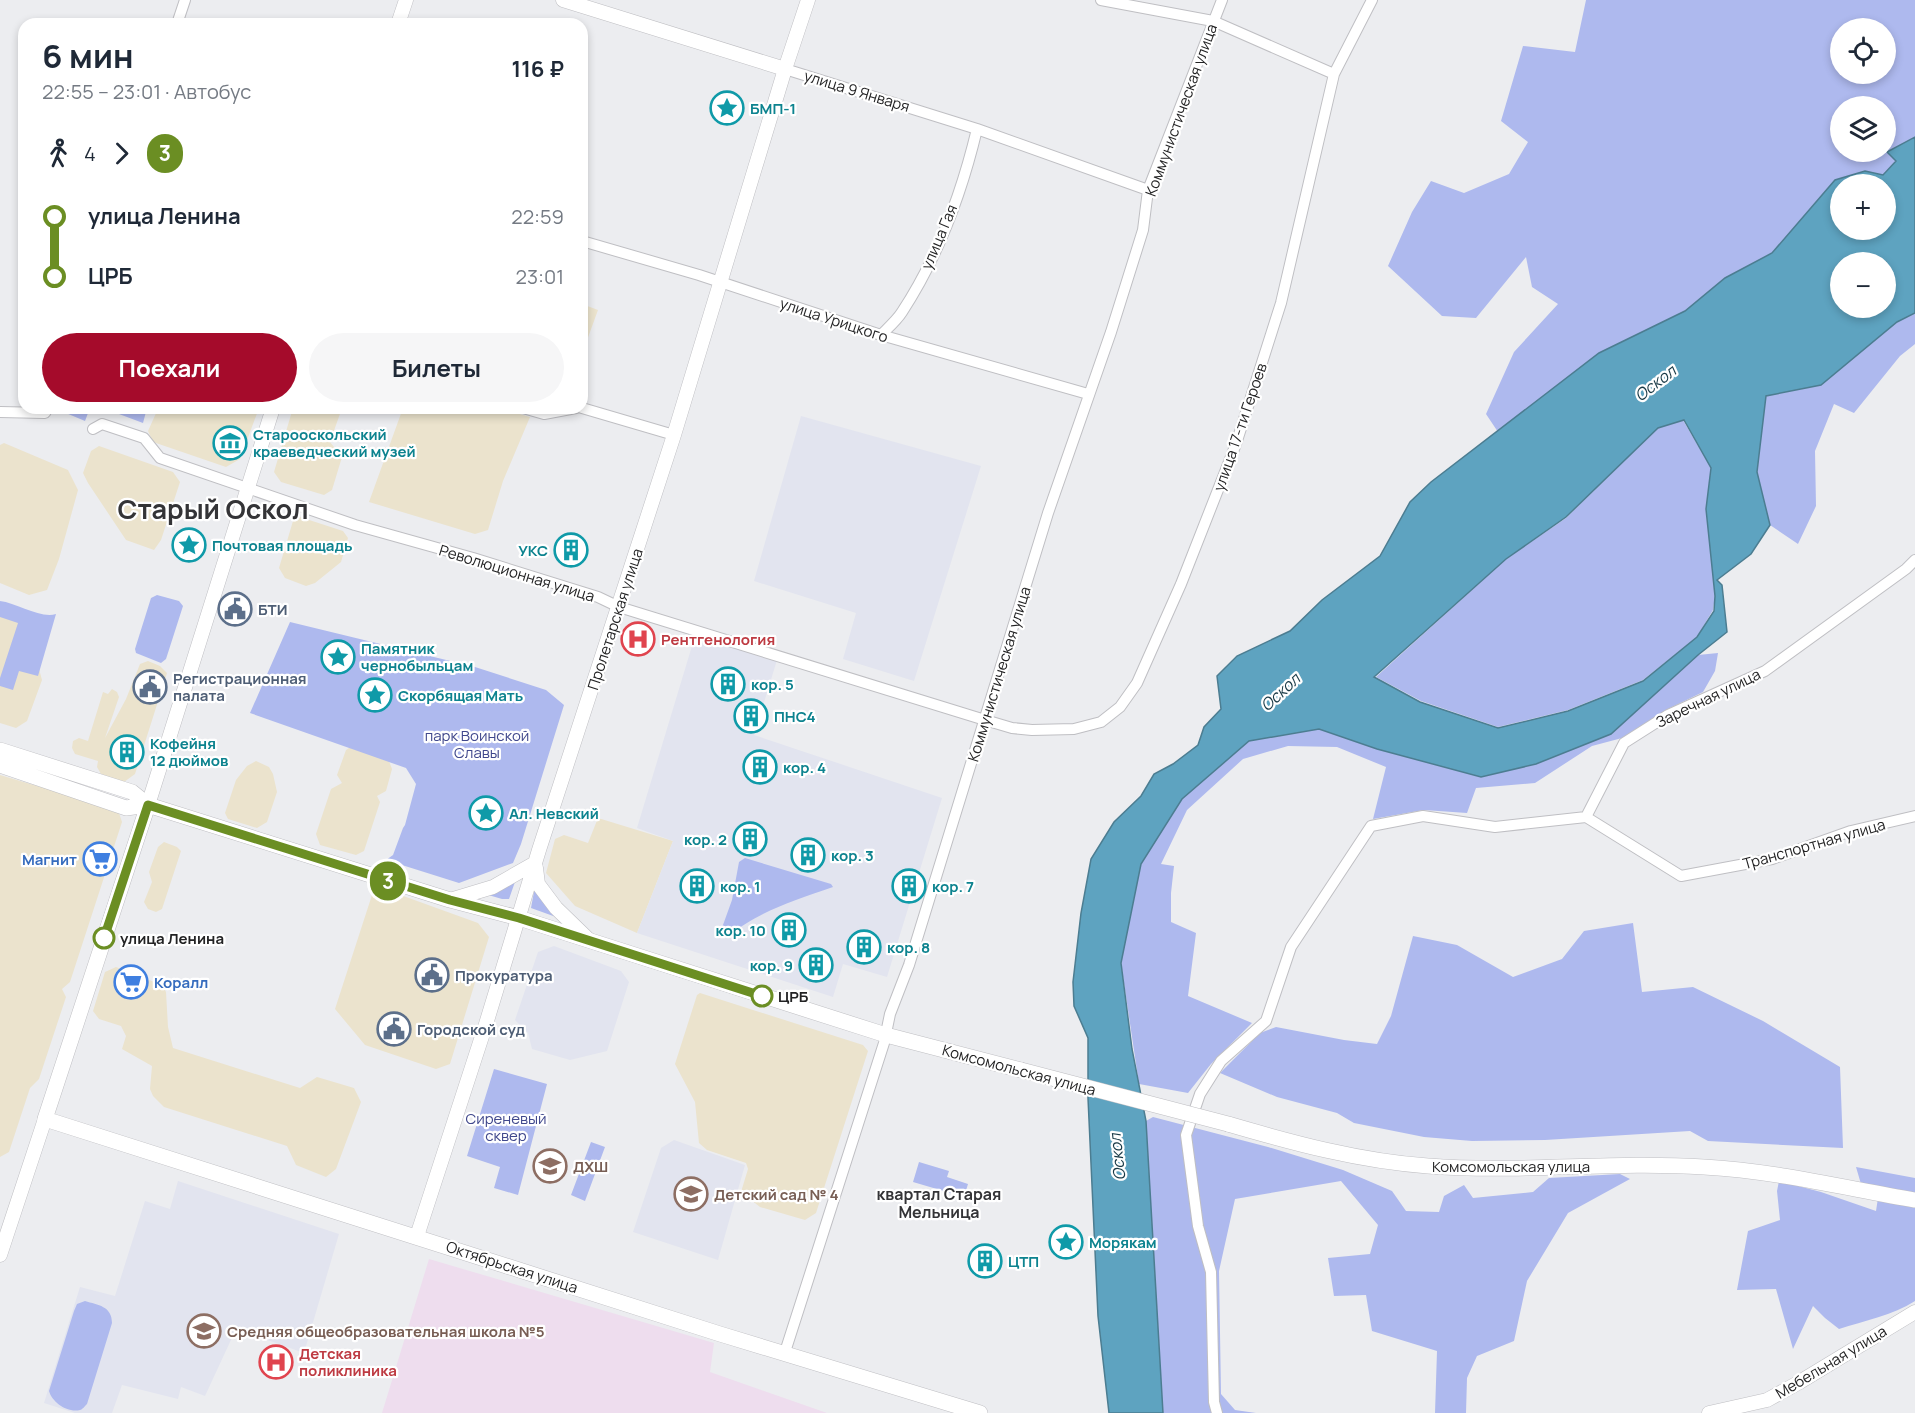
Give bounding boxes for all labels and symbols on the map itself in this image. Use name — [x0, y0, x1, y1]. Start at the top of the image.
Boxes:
street label: Коммунистическая улица — [1140, 21, 1222, 199]
street label: улица 9 Января — [802, 65, 912, 117]
place icon: БМП-1 — [709, 90, 745, 126]
place label: БМП-1 — [750, 98, 796, 119]
street label: улица Гая — [916, 201, 962, 273]
street label: улица Урицкого — [777, 293, 891, 347]
water label: Оскол — [1630, 359, 1682, 406]
street label: улица 17-ти Героев — [1208, 360, 1272, 494]
place label: Старооскольский краеведческий музей — [253, 424, 416, 462]
museum icon: Старооскольский краеведческий музей — [212, 425, 248, 461]
district label: Старый Оскол — [118, 490, 308, 527]
place icon: Почтовая площадь — [171, 527, 207, 563]
building icon: УКС — [553, 532, 589, 568]
place label: Почтовая площадь — [212, 535, 352, 556]
street label: Революционная улица — [437, 539, 597, 607]
place label: УКС — [518, 540, 548, 561]
street label: Пролетарская улица — [582, 546, 648, 692]
street label: Коммунистическая улица — [962, 584, 1036, 764]
public building icon: БТИ — [217, 591, 253, 627]
place label: БТИ — [258, 599, 287, 620]
hospital icon: Рентгенология — [620, 621, 656, 657]
place label: Рентгенология — [661, 629, 775, 650]
place label: Памятник чернобыльцам — [361, 638, 473, 676]
place icon: Памятник чернобыльцам — [320, 639, 356, 675]
street label: Заречная улица — [1652, 664, 1764, 732]
building icon: кор. 5 — [710, 666, 746, 702]
water label: Оскол — [1255, 667, 1306, 716]
place label: Регистрационная палата — [173, 668, 307, 706]
public building icon: Регистрационная палата — [132, 669, 168, 705]
place label: кор. 5 — [751, 674, 794, 695]
place icon: Скорбящая Мать — [357, 677, 393, 713]
place label: Скорбящая Мать — [398, 685, 523, 706]
building icon: ПНС4 — [733, 698, 769, 734]
place label: ПНС4 — [774, 706, 816, 727]
park label: парк Воинской Славы — [425, 725, 529, 763]
place label: Кофейня 12 дюймов — [150, 733, 228, 771]
building icon: Кофейня 12 дюймов — [109, 734, 145, 770]
building icon: кор. 4 — [742, 749, 778, 785]
place label: кор. 4 — [783, 757, 826, 778]
place icon: Ал. Невский — [468, 795, 504, 831]
place label: Ал. Невский — [509, 803, 599, 824]
street label: Транспортная улица — [1740, 814, 1888, 874]
building icon: кор. 2 — [732, 821, 768, 857]
place label: кор. 2 — [684, 829, 727, 850]
building icon: кор. 3 — [790, 837, 826, 873]
supermarket icon: Магнит — [82, 841, 118, 877]
place label: кор. 3 — [831, 845, 874, 866]
place label: Магнит — [22, 849, 77, 870]
line badge: 3 — [368, 862, 408, 900]
building icon: кор. 1 — [679, 868, 715, 904]
building icon: кор. 7 — [891, 868, 927, 904]
place label: кор. 1 — [720, 876, 761, 897]
place label: кор. 7 — [932, 876, 974, 897]
building icon: кор. 10 — [771, 912, 807, 948]
place label: кор. 10 — [716, 920, 766, 941]
marker: улица Ленина — [93, 927, 115, 949]
place label: улица Ленина — [120, 928, 224, 949]
building icon: кор. 8 — [846, 929, 882, 965]
place label: кор. 8 — [887, 937, 930, 958]
building icon: кор. 9 — [798, 947, 834, 983]
place label: кор. 9 — [750, 955, 793, 976]
public building icon: Прокуратура — [414, 957, 450, 993]
supermarket icon: Коралл — [113, 964, 149, 1000]
place label: Прокуратура — [455, 965, 553, 986]
place label: Коралл — [154, 972, 208, 993]
marker: ЦРБ — [751, 985, 773, 1007]
place label: ЦРБ — [778, 986, 809, 1007]
public building icon: Городской суд — [376, 1011, 412, 1047]
place label: Городской суд — [417, 1019, 526, 1040]
street label: Комсомольская улица — [940, 1039, 1098, 1101]
park label: Сиреневый сквер — [465, 1108, 547, 1146]
water label: Оскол — [1103, 1131, 1130, 1181]
school or university icon: ДХШ — [532, 1148, 568, 1184]
place label: ДХШ — [573, 1156, 608, 1177]
street label: Комсомольская улица — [1432, 1156, 1590, 1177]
school or university icon: Детский сад № 4 — [673, 1176, 709, 1212]
district label: квартал Старая Мельница — [877, 1183, 1001, 1223]
place label: Детский сад № 4 — [714, 1184, 839, 1205]
place icon: Морякам — [1048, 1224, 1084, 1260]
place label: Морякам — [1089, 1232, 1157, 1253]
street label: Октябрьская улица — [443, 1236, 581, 1298]
building icon: ЦТП — [967, 1243, 1003, 1279]
place label: ЦТП — [1008, 1251, 1039, 1272]
school or university icon: Средняя общеобразовательная школа №5 — [186, 1313, 222, 1349]
place label: Средняя общеобразовательная школа №5 — [227, 1321, 545, 1342]
street label: Мебельная улица — [1772, 1321, 1890, 1403]
place label: Детская поликлиника — [299, 1343, 397, 1381]
hospital icon: Детская поликлиника — [258, 1344, 294, 1380]

